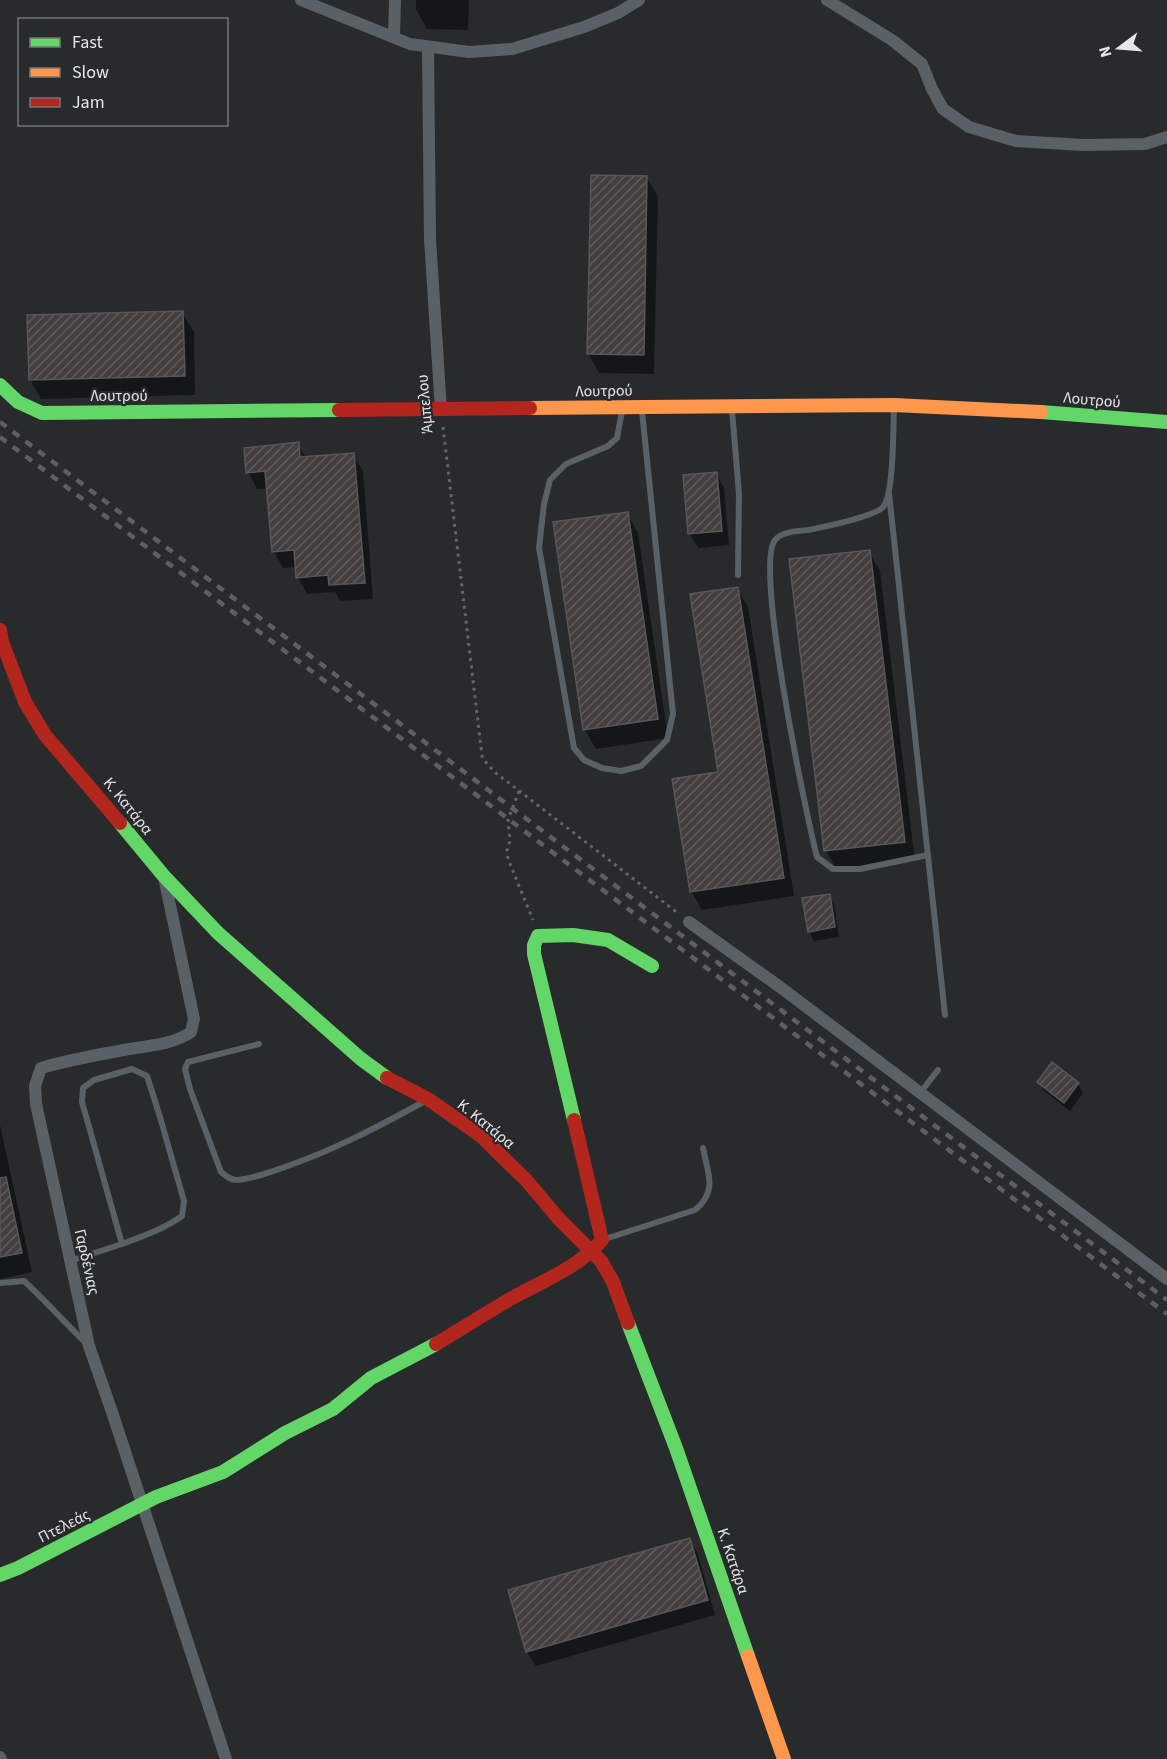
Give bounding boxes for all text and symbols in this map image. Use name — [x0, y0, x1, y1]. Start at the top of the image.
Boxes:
legend — [18, 18, 228, 126]
north arrow — [1089, 18, 1149, 78]
text: Fast — [72, 30, 103, 55]
text: N — [1094, 44, 1118, 60]
text: Slow — [72, 60, 109, 85]
text: Jam — [72, 90, 105, 115]
street label: Άμπελου — [411, 374, 439, 434]
street label: Λουτρού — [575, 380, 633, 402]
street label: Λουτρού — [90, 385, 148, 407]
street label: Λουτρού — [1063, 387, 1121, 413]
street label: Κ. Κατάρα — [98, 773, 158, 839]
street label: Κ. Κατάρα — [453, 1094, 519, 1154]
street label: Γαρδένιας — [69, 1227, 105, 1297]
street label: Πτελεάς — [34, 1504, 94, 1548]
street label: Κ. Κατάρα — [711, 1525, 755, 1597]

